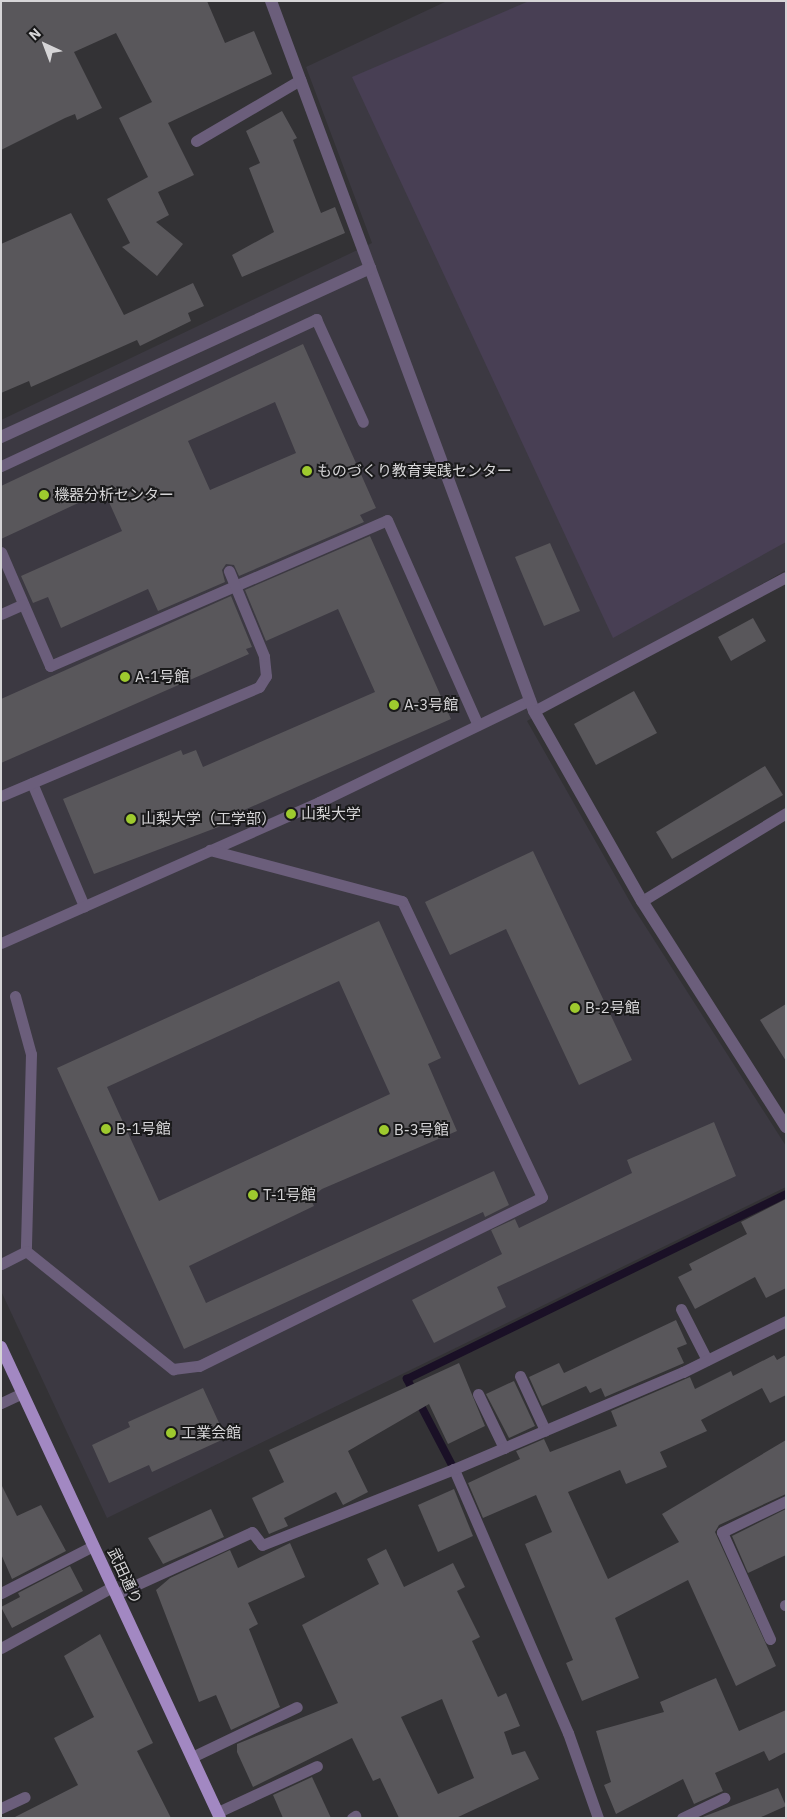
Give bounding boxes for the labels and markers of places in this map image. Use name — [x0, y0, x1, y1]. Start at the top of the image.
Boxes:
place label: ものづくり教育実践センター — [317, 462, 512, 480]
marker: ものづくり教育実践センター — [301, 465, 313, 477]
place label: 機器分析センター — [54, 486, 174, 504]
marker: 機器分析センター — [38, 489, 50, 501]
place label: A-1号館 — [135, 668, 189, 686]
marker: A-1号館 — [119, 671, 131, 683]
place label: A-3号館 — [404, 696, 458, 714]
marker: A-3号館 — [388, 699, 400, 711]
place label: 山梨大学 — [301, 805, 361, 823]
marker: 山梨大学 — [285, 808, 297, 820]
place label: 山梨大学（工学部） — [141, 810, 276, 828]
marker: 山梨大学（工学部） — [125, 813, 137, 825]
place label: B-2号館 — [585, 999, 640, 1017]
marker: B-2号館 — [569, 1002, 581, 1014]
place label: B-1号館 — [116, 1120, 171, 1138]
place label: B-3号館 — [394, 1121, 449, 1139]
marker: B-1号館 — [100, 1123, 112, 1135]
marker: B-3号館 — [378, 1124, 390, 1136]
place label: T-1号館 — [263, 1186, 316, 1204]
marker: T-1号館 — [247, 1189, 259, 1201]
place label: 工業会館 — [181, 1424, 241, 1442]
marker: 工業会館 — [165, 1427, 177, 1439]

